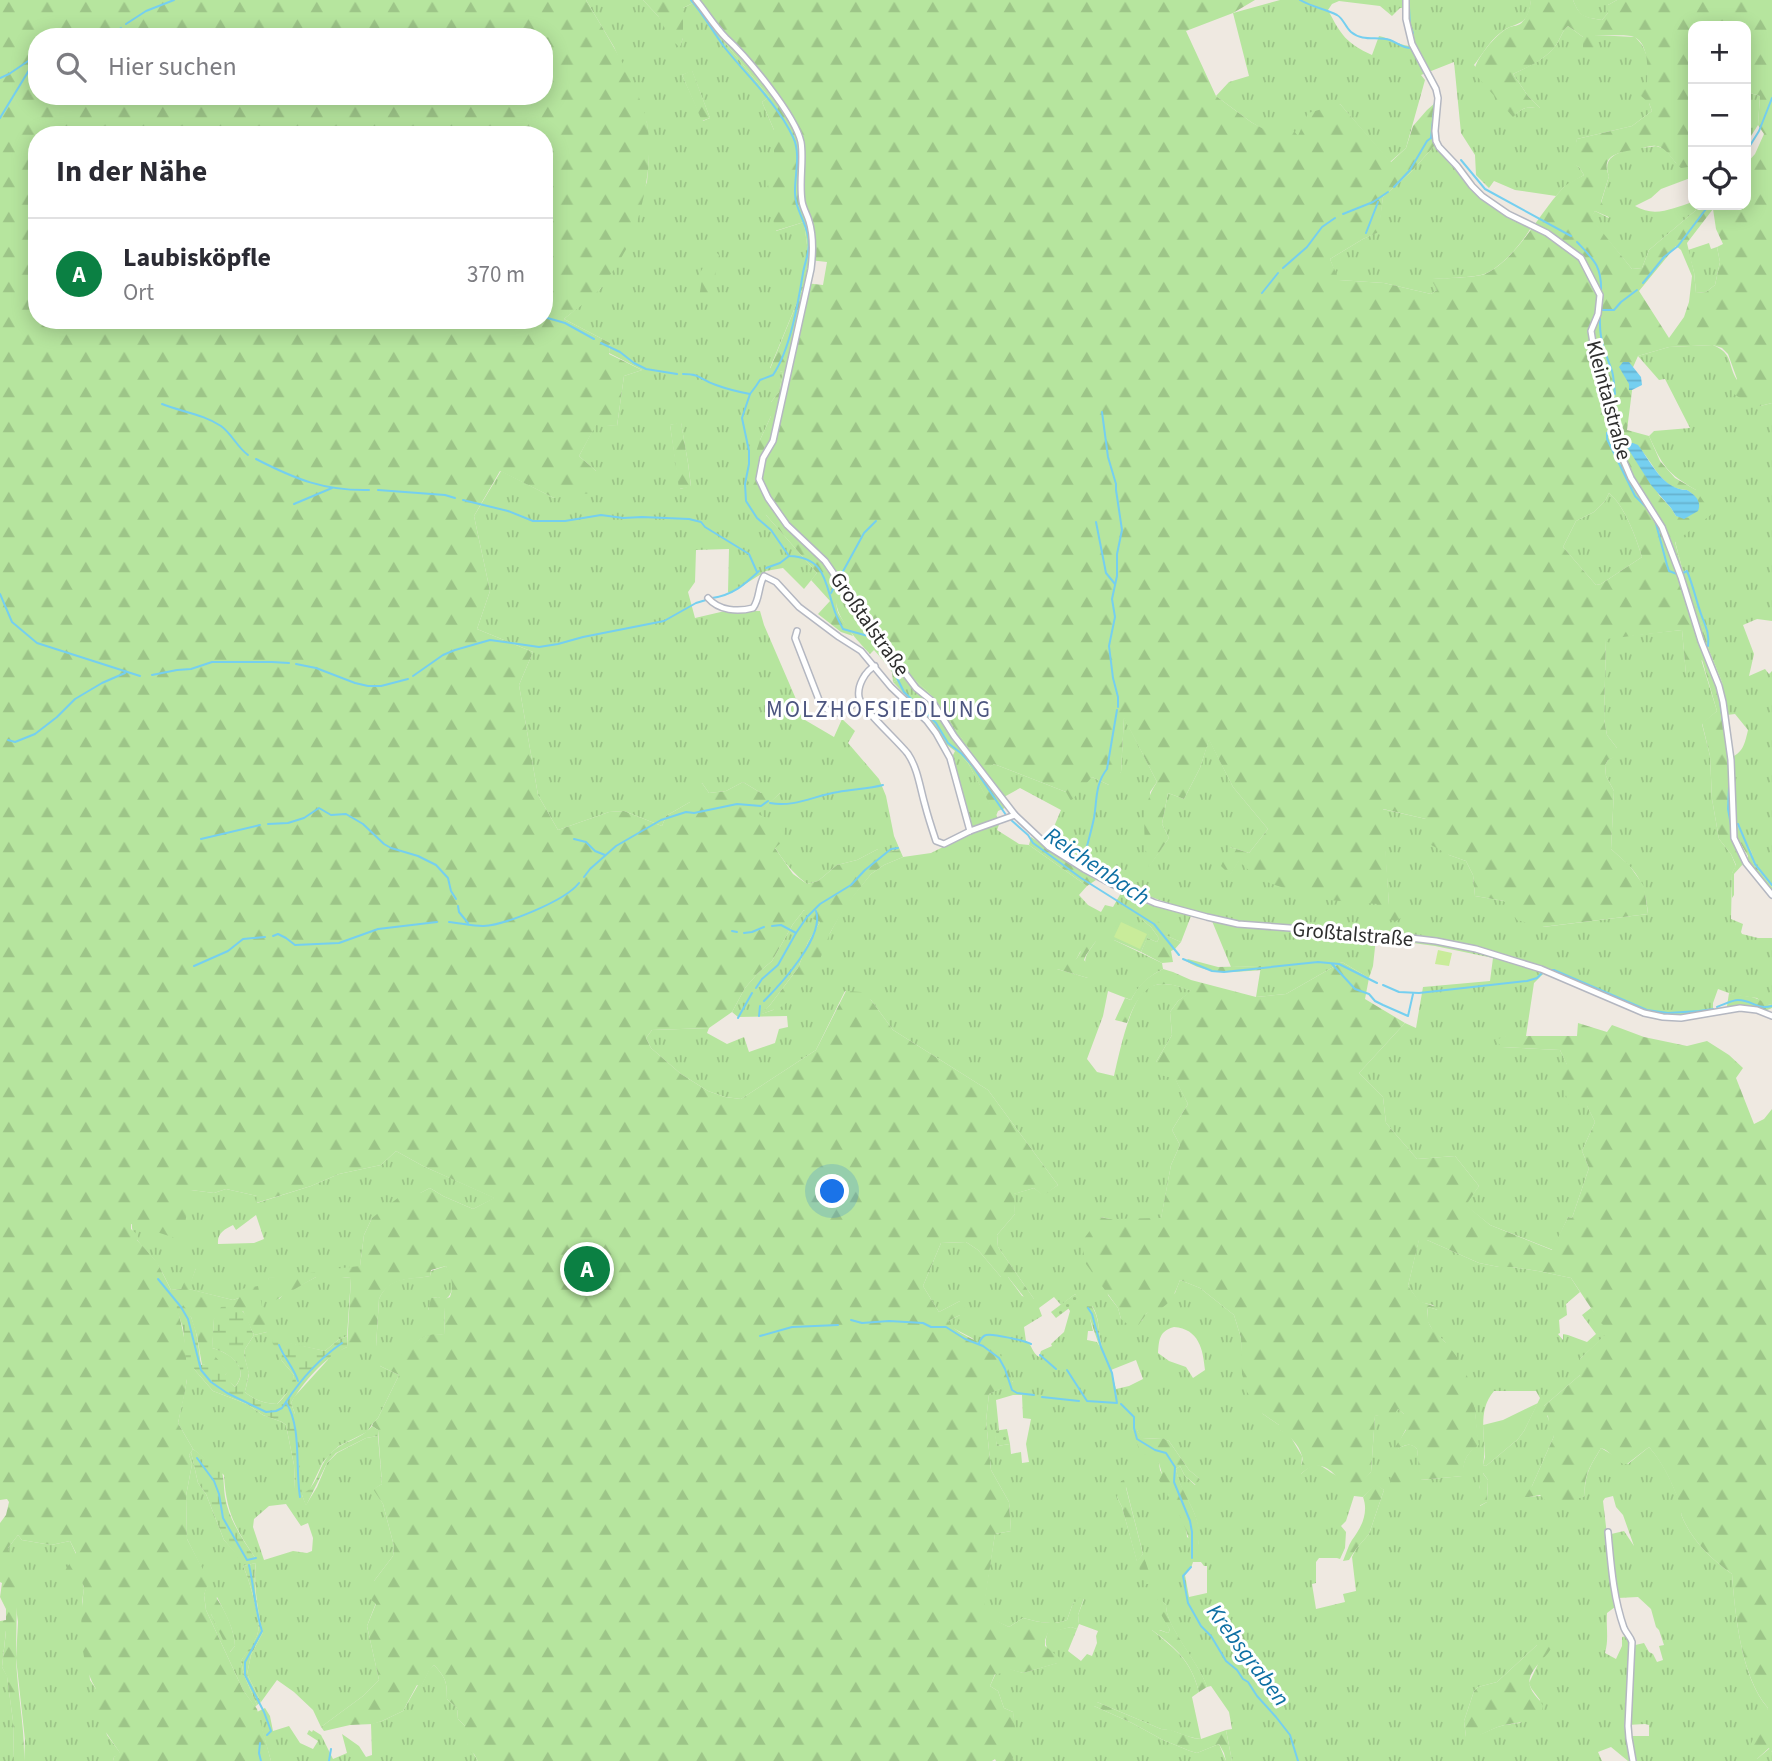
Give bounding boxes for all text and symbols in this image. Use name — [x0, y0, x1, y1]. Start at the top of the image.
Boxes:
map controls — [1688, 21, 1751, 210]
button: + — [1688, 21, 1751, 84]
search box — [28, 28, 553, 105]
icon: search — [52, 48, 90, 86]
text: Hier suchen — [108, 48, 237, 85]
button: − — [1688, 84, 1751, 147]
button: locate — [1688, 147, 1751, 210]
text: In der Nähe — [56, 150, 207, 193]
text: Laubisköpfle — [123, 239, 271, 276]
text: A — [72, 258, 86, 291]
text: 370 m — [467, 258, 525, 291]
text: Ort — [123, 276, 154, 309]
street label: Kleintalstraße — [1579, 337, 1639, 463]
street label: Großtalstraße — [823, 566, 917, 682]
district label: MOLZHOFSIEDLUNG — [766, 693, 992, 726]
water label: Reichenbach — [1038, 819, 1156, 913]
street label: Großtalstraße — [1291, 914, 1415, 954]
your location — [815, 1174, 849, 1208]
pin: A — [564, 1243, 610, 1295]
water label: Krebsgraben — [1199, 1597, 1297, 1713]

